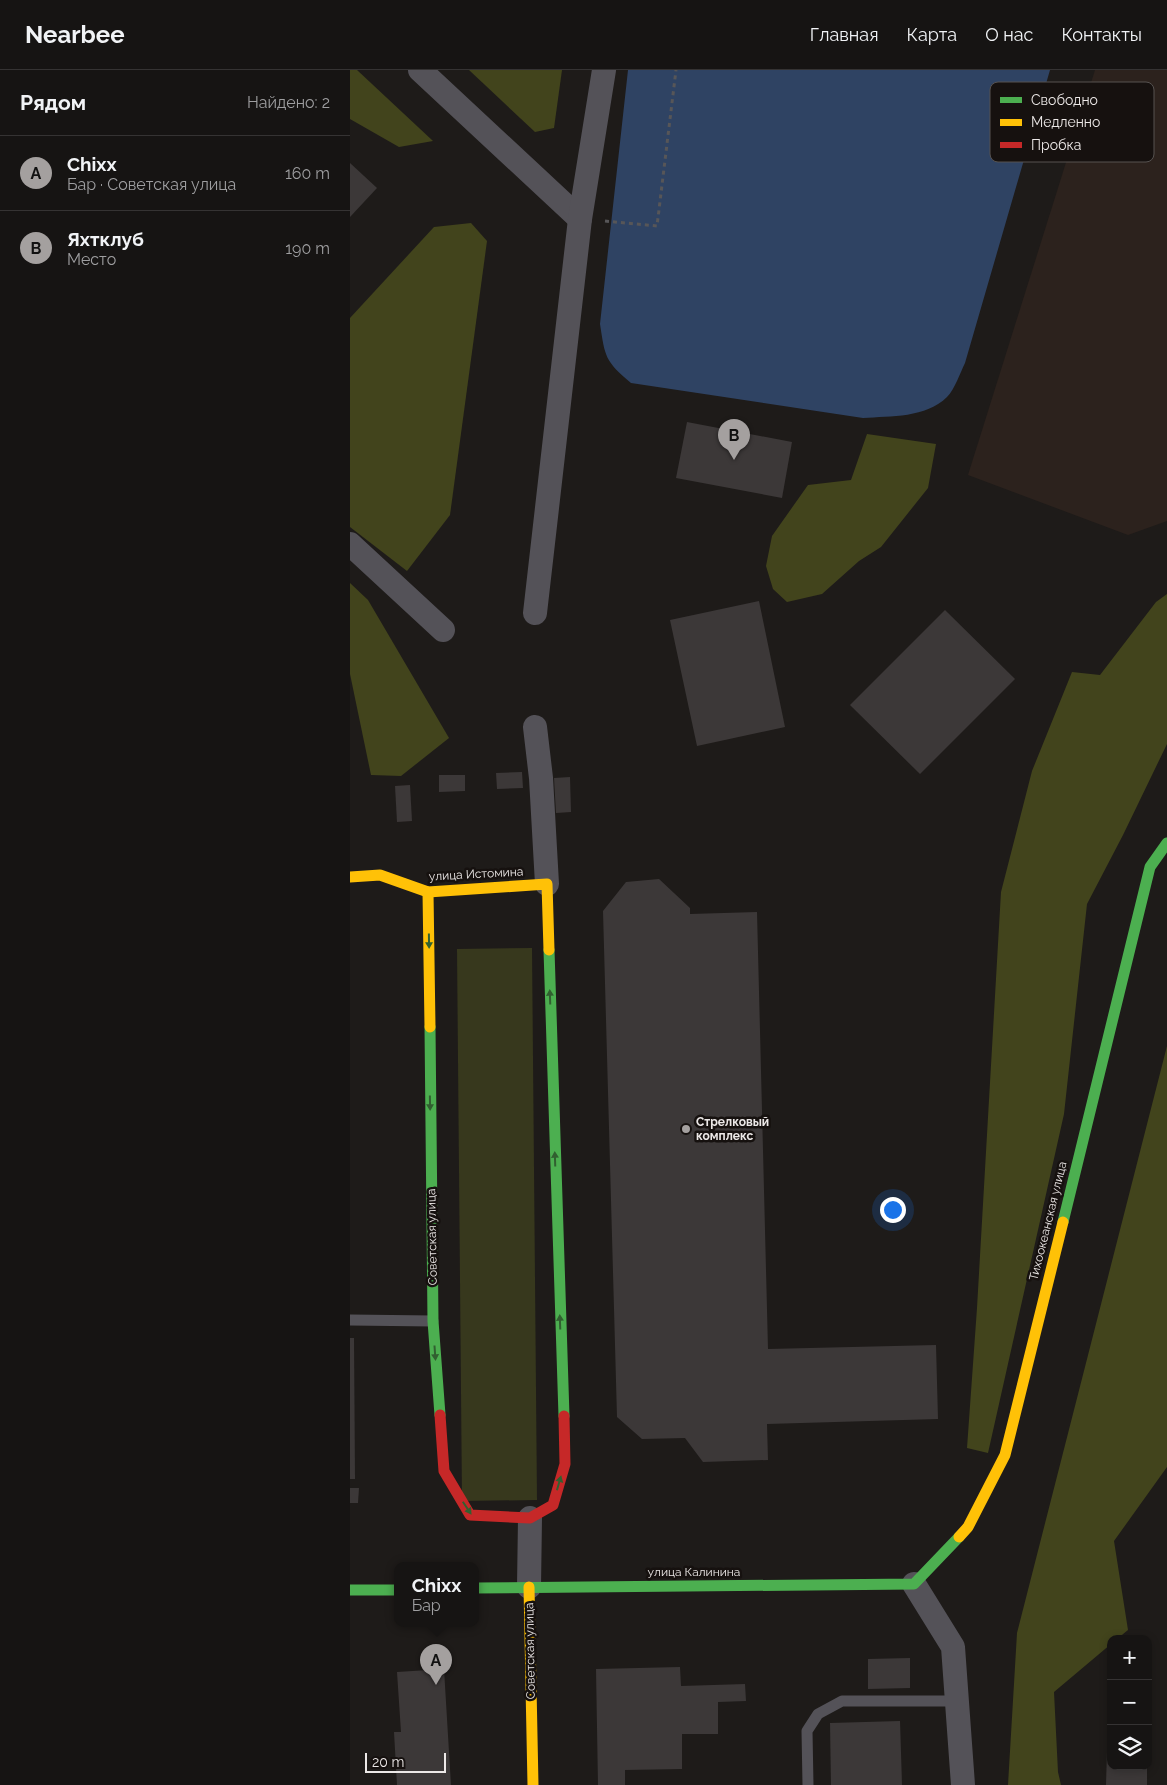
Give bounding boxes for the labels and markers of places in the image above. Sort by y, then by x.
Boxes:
pin: B [718,419,750,460]
place label: Стрелковый комплекс [696,1115,769,1143]
marker: Стрелковый комплекс [680,1123,692,1135]
pin: A [420,1644,452,1685]

